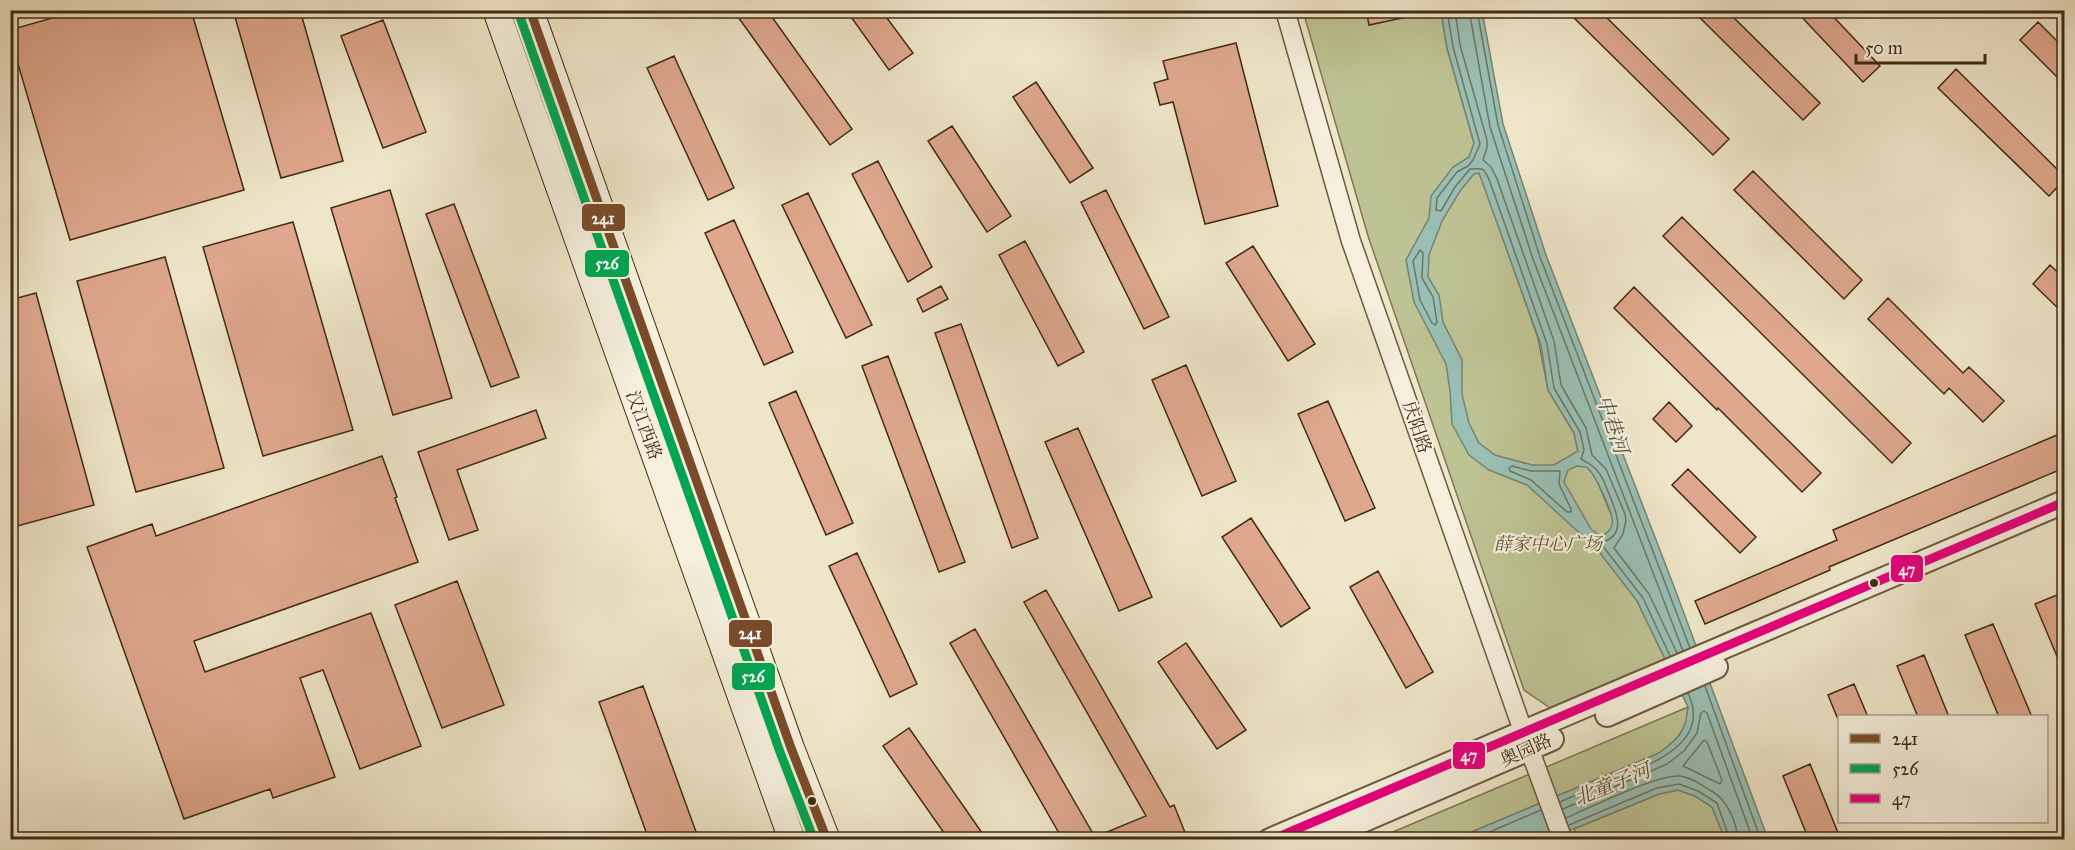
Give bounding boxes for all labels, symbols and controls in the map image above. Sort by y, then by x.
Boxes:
scale bar [1856,27,1985,65]
text: 50 m [1865,37,1903,59]
line badge: 241 [581,203,626,232]
text: 241 [591,209,615,229]
line badge: 526 [584,249,630,278]
text: 526 [595,254,620,273]
street label: 汉江西路 [621,387,667,463]
water label: 中巷河 [1592,392,1635,459]
street label: 庆阳路 [1398,398,1436,456]
park label: 薛家中心广场 [1494,533,1604,555]
line badge: 47 [1890,554,1924,583]
text: 47 [1899,560,1916,580]
unlabelled marker [1868,577,1880,589]
line badge: 241 [728,619,773,648]
text: 241 [738,624,762,644]
line badge: 526 [731,662,776,691]
text: 526 [741,667,766,686]
legend [1838,715,2048,823]
text: 241 [1892,728,1918,750]
street label: 奥园路 [1497,729,1555,771]
line badge: 47 [1452,741,1486,770]
text: 47 [1461,746,1478,766]
water label: 北童子河 [1570,757,1656,810]
text: 526 [1892,758,1919,780]
text: 47 [1892,788,1911,810]
unlabelled marker [806,795,818,807]

